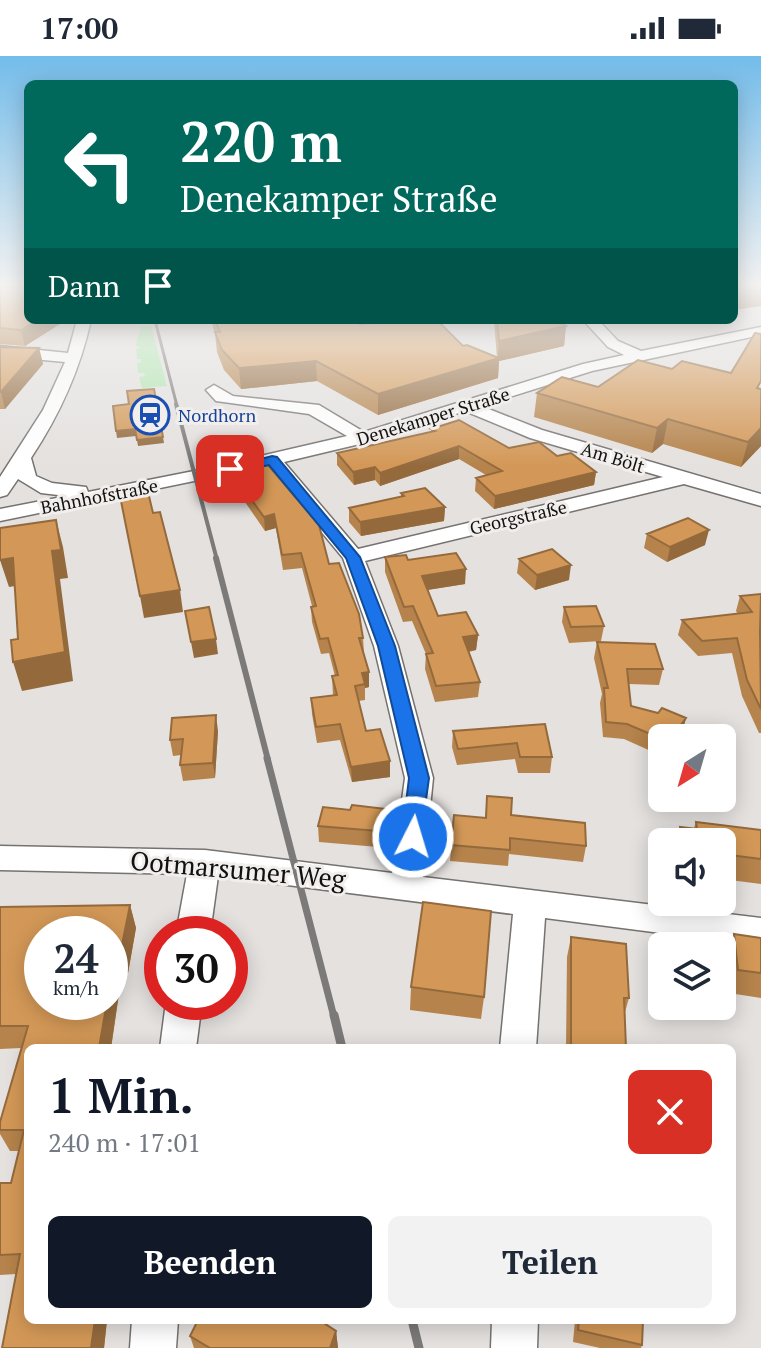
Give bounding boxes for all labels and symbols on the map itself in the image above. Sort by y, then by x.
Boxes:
street label: Denekamper Straße [354,381,512,451]
station icon: Nordhorn [129,394,171,436]
place label: Nordhorn [178,403,256,427]
pin [196,435,264,503]
street label: Am Bölt [578,436,648,478]
street label: Bahnhofstraße [38,473,160,519]
street label: Georgstraße [467,494,569,540]
north arrow [648,724,736,812]
position arrow [371,795,455,879]
street label: Ootmarsumer Weg [129,843,347,895]
speed limit sign: 30 [144,916,248,1020]

